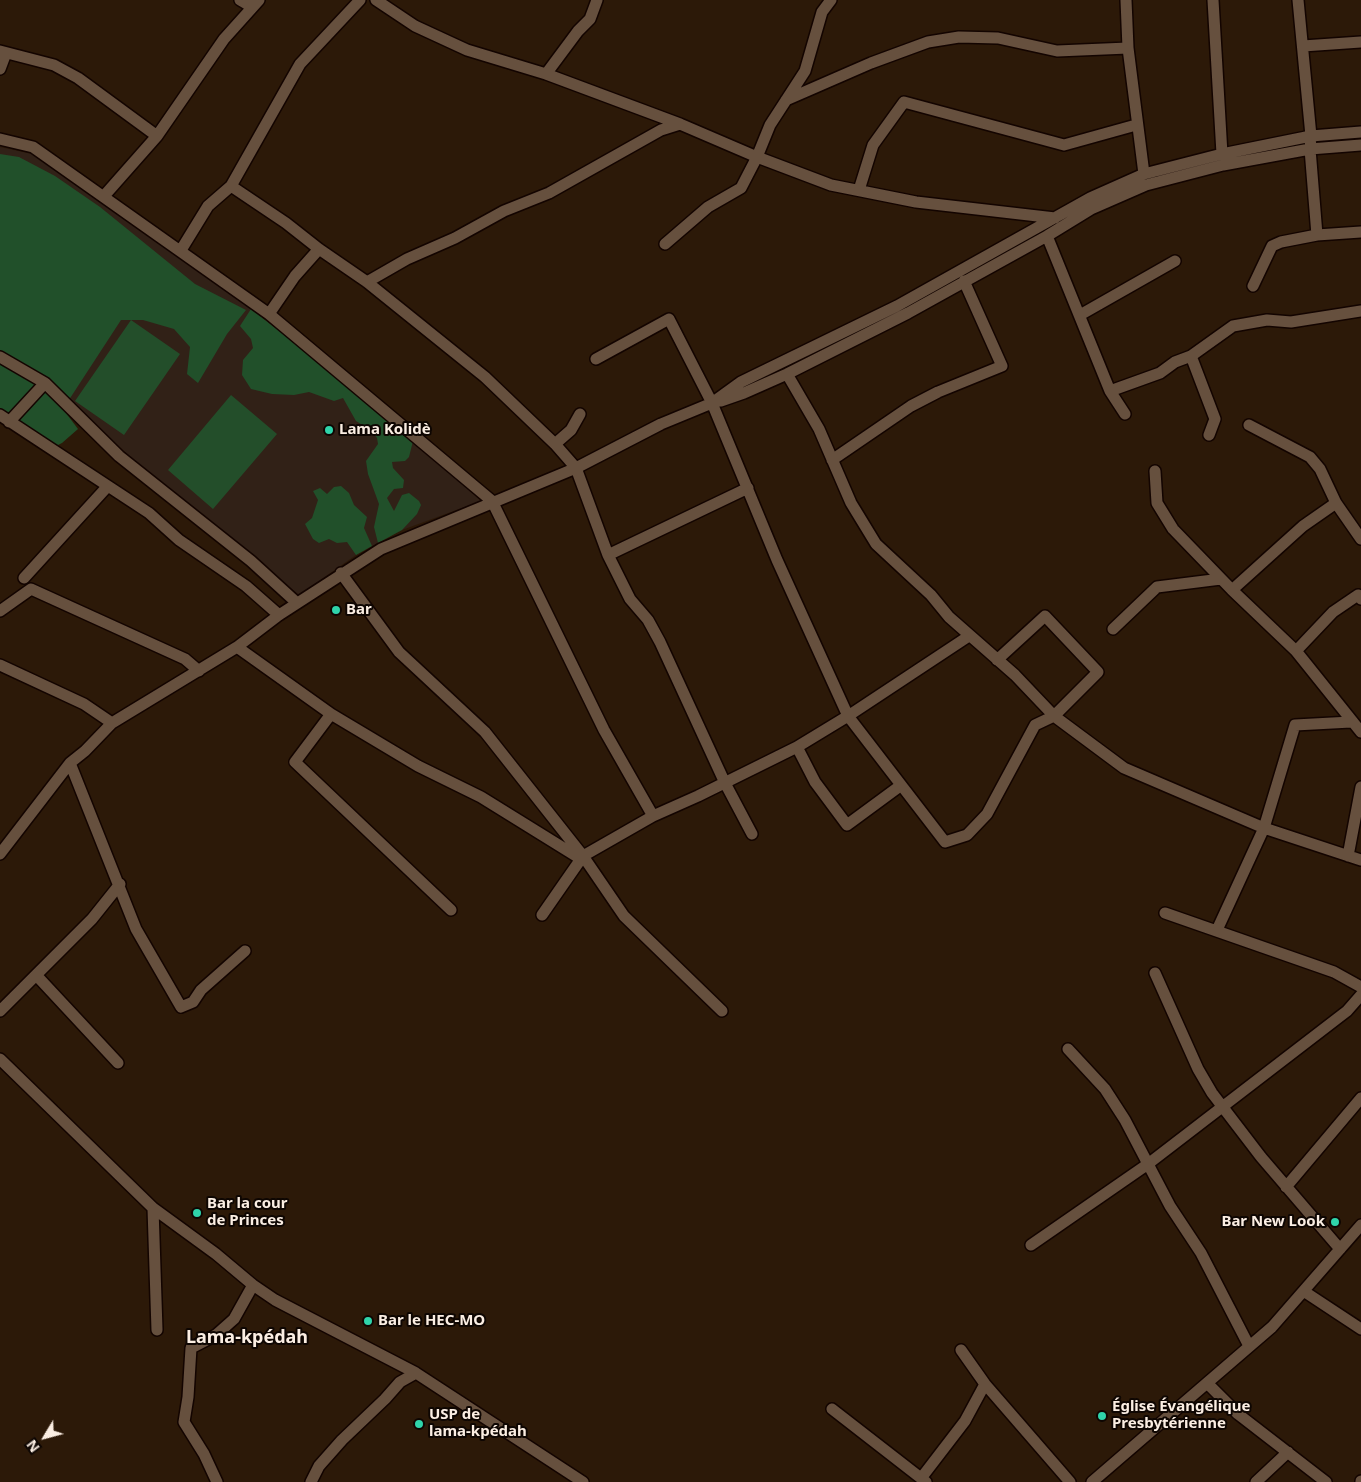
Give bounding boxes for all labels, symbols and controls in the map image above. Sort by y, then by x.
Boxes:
place label: Lama Kolidè [339,421,431,439]
marker: Lama Kolidè [323,424,335,436]
place label: Bar [346,601,372,619]
marker: Bar [330,604,342,616]
place label: Bar la cour de Princes [207,1195,287,1230]
marker: Bar la cour de Princes [191,1207,203,1219]
place label: Bar New Look [1221,1213,1325,1231]
marker: Bar New Look [1329,1216,1341,1228]
place label: Bar le HEC-MO [378,1312,485,1330]
marker: Bar le HEC-MO [362,1315,374,1327]
district label: Lama-kpédah [186,1327,308,1349]
place label: Église Évangélique Presbytérienne [1112,1398,1250,1433]
place label: USP de lama-kpédah [429,1406,527,1441]
marker: Église Évangélique Presbytérienne [1096,1410,1108,1422]
north arrow [20,1412,70,1462]
marker: USP de lama-kpédah [413,1418,425,1430]
text: N [22,1436,44,1457]

